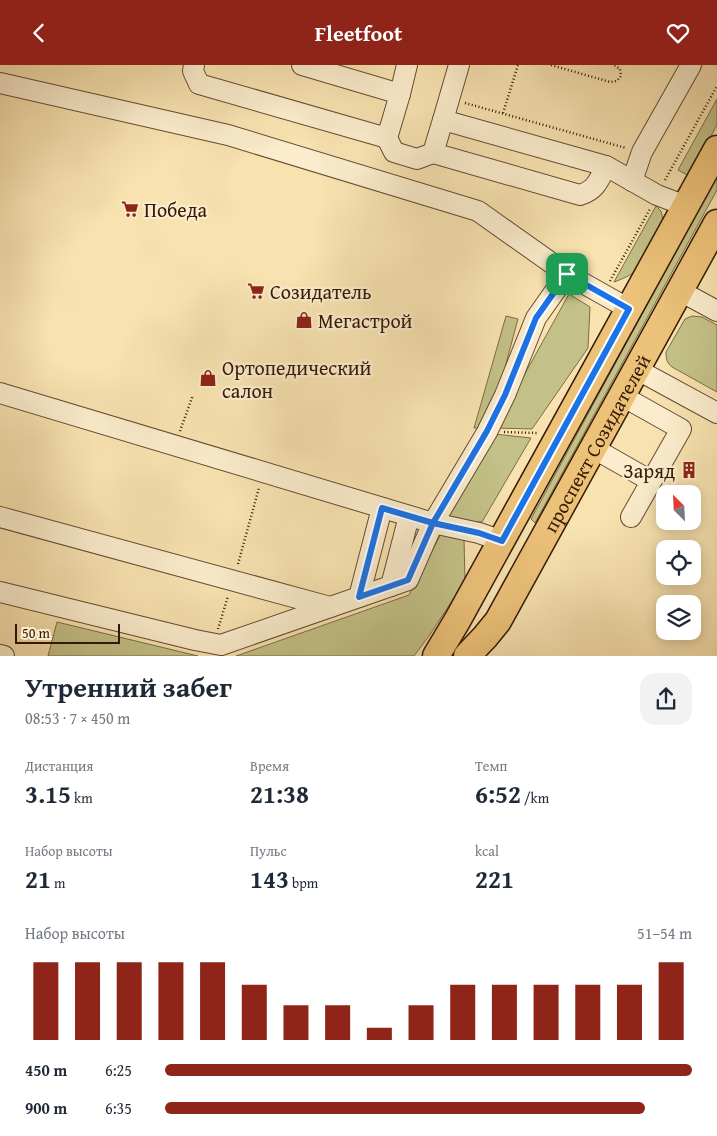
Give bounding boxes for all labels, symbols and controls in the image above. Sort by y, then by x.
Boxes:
text: Fleetfoot [315,17,402,49]
icon: back [25,19,53,47]
icon: heart [664,19,692,47]
place label: Победа [144,195,208,224]
supermarket icon: Победа [120,199,140,219]
pin [546,253,588,295]
icon: arrive [553,260,581,288]
place label: Созидатель [270,277,372,306]
supermarket icon: Созидатель [246,281,266,301]
place label: Мегастрой [318,306,413,335]
shop icon: Мегастрой [294,310,314,330]
street label: проспект Созидателей [535,348,657,538]
place label: Ортопедический салон [222,353,372,405]
shop icon: Ортопедический салон [198,368,218,388]
place label: Заряд [623,456,675,485]
building icon: Заряд [679,460,699,480]
north arrow [656,485,701,530]
map controls [656,485,701,640]
button: locate [656,540,701,585]
button: layers [656,595,701,640]
scale bar [15,621,120,644]
text: 50 m [22,623,50,643]
text: Утренний забег [25,666,232,707]
button: share [640,673,692,725]
text: 08:53 · 7 × 450 m [25,706,130,730]
text: Дистанция [25,756,93,776]
text: Время [250,756,289,776]
text: Темп [475,756,507,776]
text: 3.15 [25,776,71,812]
text: 21:38 [250,776,309,812]
text: 6:52 [475,776,521,812]
text: km [71,788,93,808]
text: /km [521,788,549,808]
text: Набор высоты [25,841,112,861]
text: Пульс [250,841,287,861]
text: kcal [475,841,499,861]
text: 21 [25,861,51,897]
text: 143 [250,861,289,897]
text: 221 [475,861,514,897]
text: m [51,873,65,893]
text: bpm [289,873,318,893]
text: Набор высоты [25,921,125,945]
text: 51–54 m [637,921,692,945]
text: 450 m [25,1058,67,1082]
text: 6:25 [105,1058,132,1082]
text: 900 m [25,1096,67,1120]
text: 6:35 [105,1096,132,1120]

